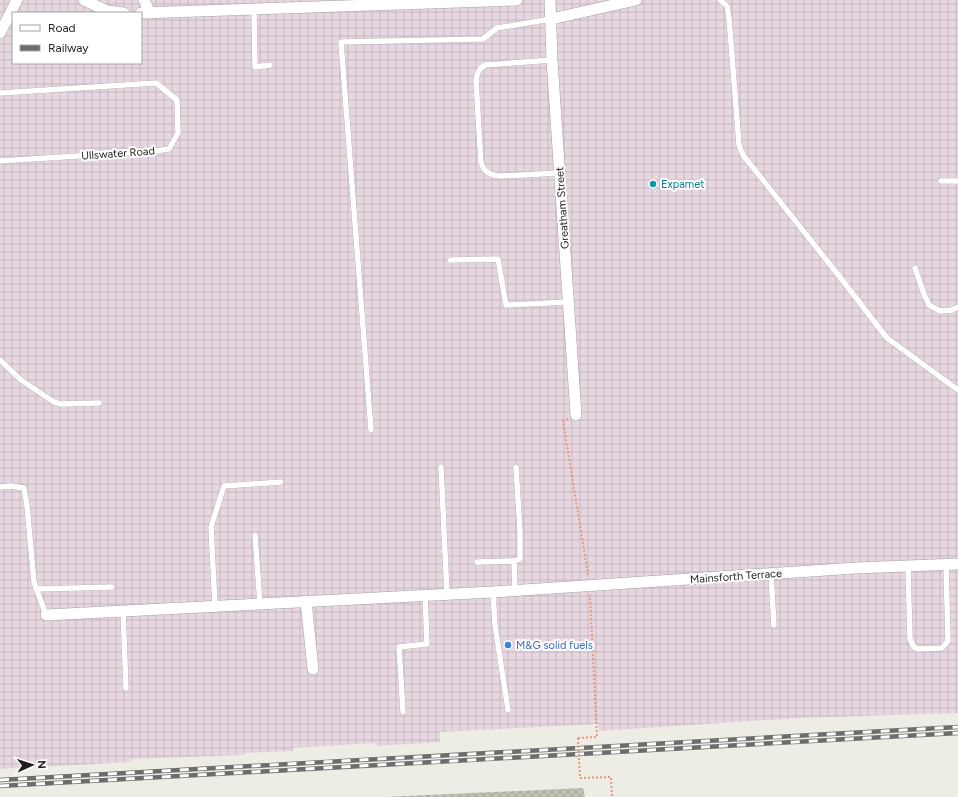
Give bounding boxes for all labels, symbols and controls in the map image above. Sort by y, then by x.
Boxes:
legend [12,12,142,64]
text: Road [48,21,76,35]
text: Railway [48,41,89,55]
street label: Ullswater Road [81,144,155,163]
street label: Greatham Street [553,166,572,250]
place label: Expamet [661,178,704,191]
marker: Expamet [648,179,658,189]
street label: Mainsforth Terrace [690,567,783,586]
place label: M&G solid fuels [516,639,593,652]
marker: M&G solid fuels [503,640,513,650]
north arrow [12,745,52,785]
text: N [35,760,48,769]

